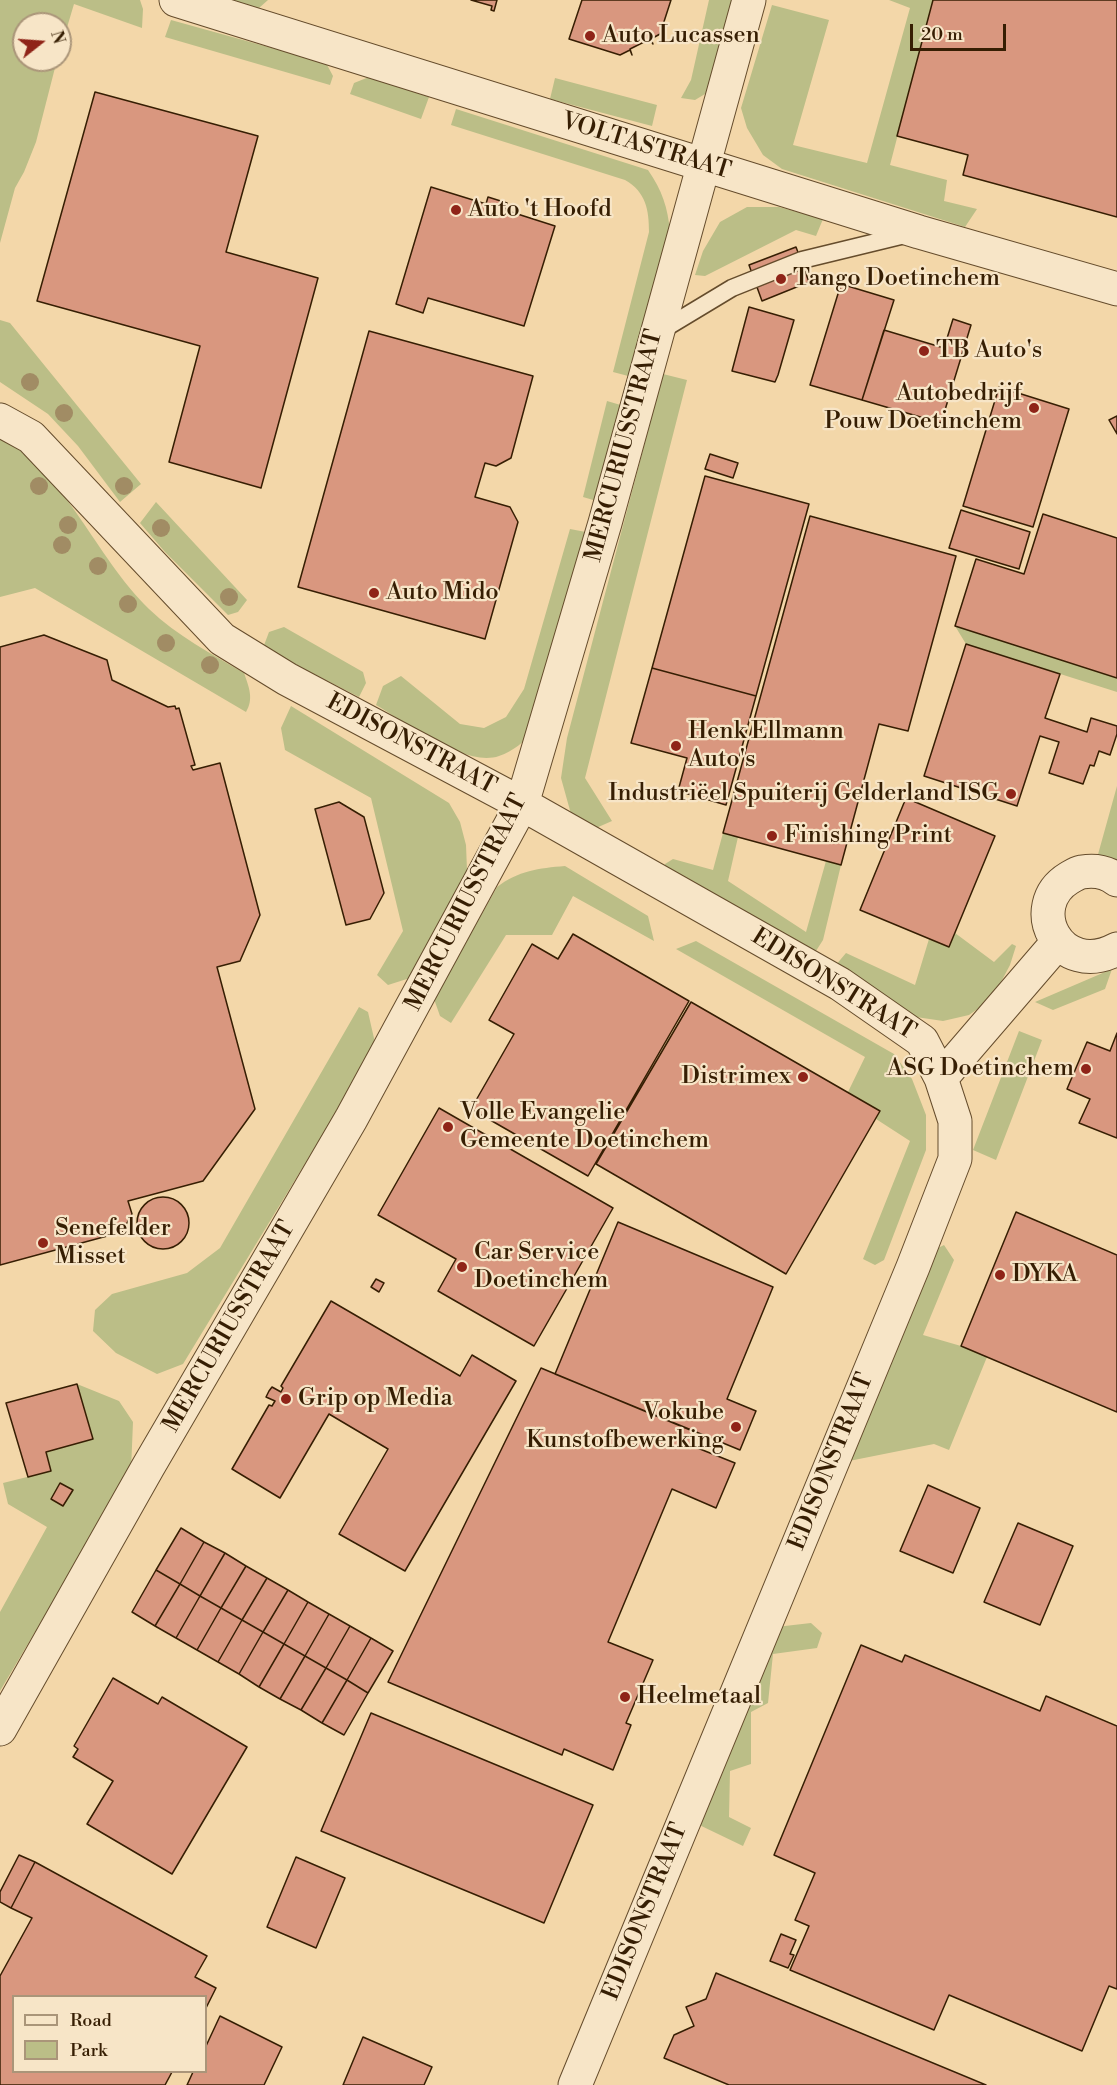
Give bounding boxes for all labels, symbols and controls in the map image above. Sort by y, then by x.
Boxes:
north arrow [12,12,72,72]
scale bar [913,12,1009,50]
place label: Auto Lucassen [602,22,760,50]
text: 20 m [921,23,963,46]
text: N [46,28,69,46]
marker: Auto Lucassen [583,29,597,43]
street label: VOLTASTRAAT [558,108,734,186]
place label: Auto 't Hoofd [468,196,612,224]
marker: Auto 't Hoofd [449,203,463,217]
place label: Tango Doetinchem [793,265,1000,293]
marker: Tango Doetinchem [774,272,788,286]
street label: MERCURIUSSTRAAT [580,327,670,565]
place label: TB Auto's [936,337,1042,365]
marker: TB Auto's [917,344,931,358]
place label: Autobedrijf Pouw Doetinchem [824,380,1022,436]
marker: Autobedrijf Pouw Doetinchem [1027,401,1041,415]
place label: Auto Mido [386,579,499,607]
marker: Auto Mido [367,586,381,600]
street label: EDISONSTRAAT [321,688,501,802]
place label: Henk Ellmann Auto's [688,718,844,774]
marker: Henk Ellmann Auto's [669,739,683,753]
place label: Industriëel Spuiterij Gelderland ISG [608,780,999,808]
marker: Industriëel Spuiterij Gelderland ISG [1004,787,1018,801]
street label: MERCURIUSSTRAAT [400,790,534,1016]
place label: Finishing Print [784,822,952,850]
marker: Finishing Print [765,829,779,843]
street label: EDISONSTRAAT [746,923,920,1047]
place label: ASG Doetinchem [887,1055,1074,1083]
marker: ASG Doetinchem [1079,1062,1093,1076]
place label: Distrimex [681,1063,791,1091]
marker: Distrimex [796,1070,810,1084]
place label: Volle Evangelie Gemeente Doetinchem [460,1099,709,1155]
marker: Volle Evangelie Gemeente Doetinchem [441,1120,455,1134]
place label: Senefelder Misset [55,1215,171,1271]
street label: MERCURIUSSTRAAT [158,1216,302,1438]
marker: Senefelder Misset [36,1236,50,1250]
place label: Car Service Doetinchem [474,1239,608,1295]
marker: Car Service Doetinchem [455,1260,469,1274]
place label: DYKA [1012,1261,1078,1289]
marker: DYKA [993,1268,1007,1282]
street label: EDISONSTRAAT [783,1369,881,1555]
place label: Grip op Media [298,1385,453,1413]
marker: Grip op Media [279,1392,293,1406]
place label: Vokube Kunstofbewerking [526,1399,724,1455]
marker: Vokube Kunstofbewerking [729,1420,743,1434]
place label: Heelmetaal [637,1683,761,1711]
marker: Heelmetaal [618,1690,632,1704]
street label: EDISONSTRAAT [597,1819,695,2005]
legend [12,1995,207,2073]
text: Road [70,2009,112,2032]
text: Park [70,2039,107,2062]

